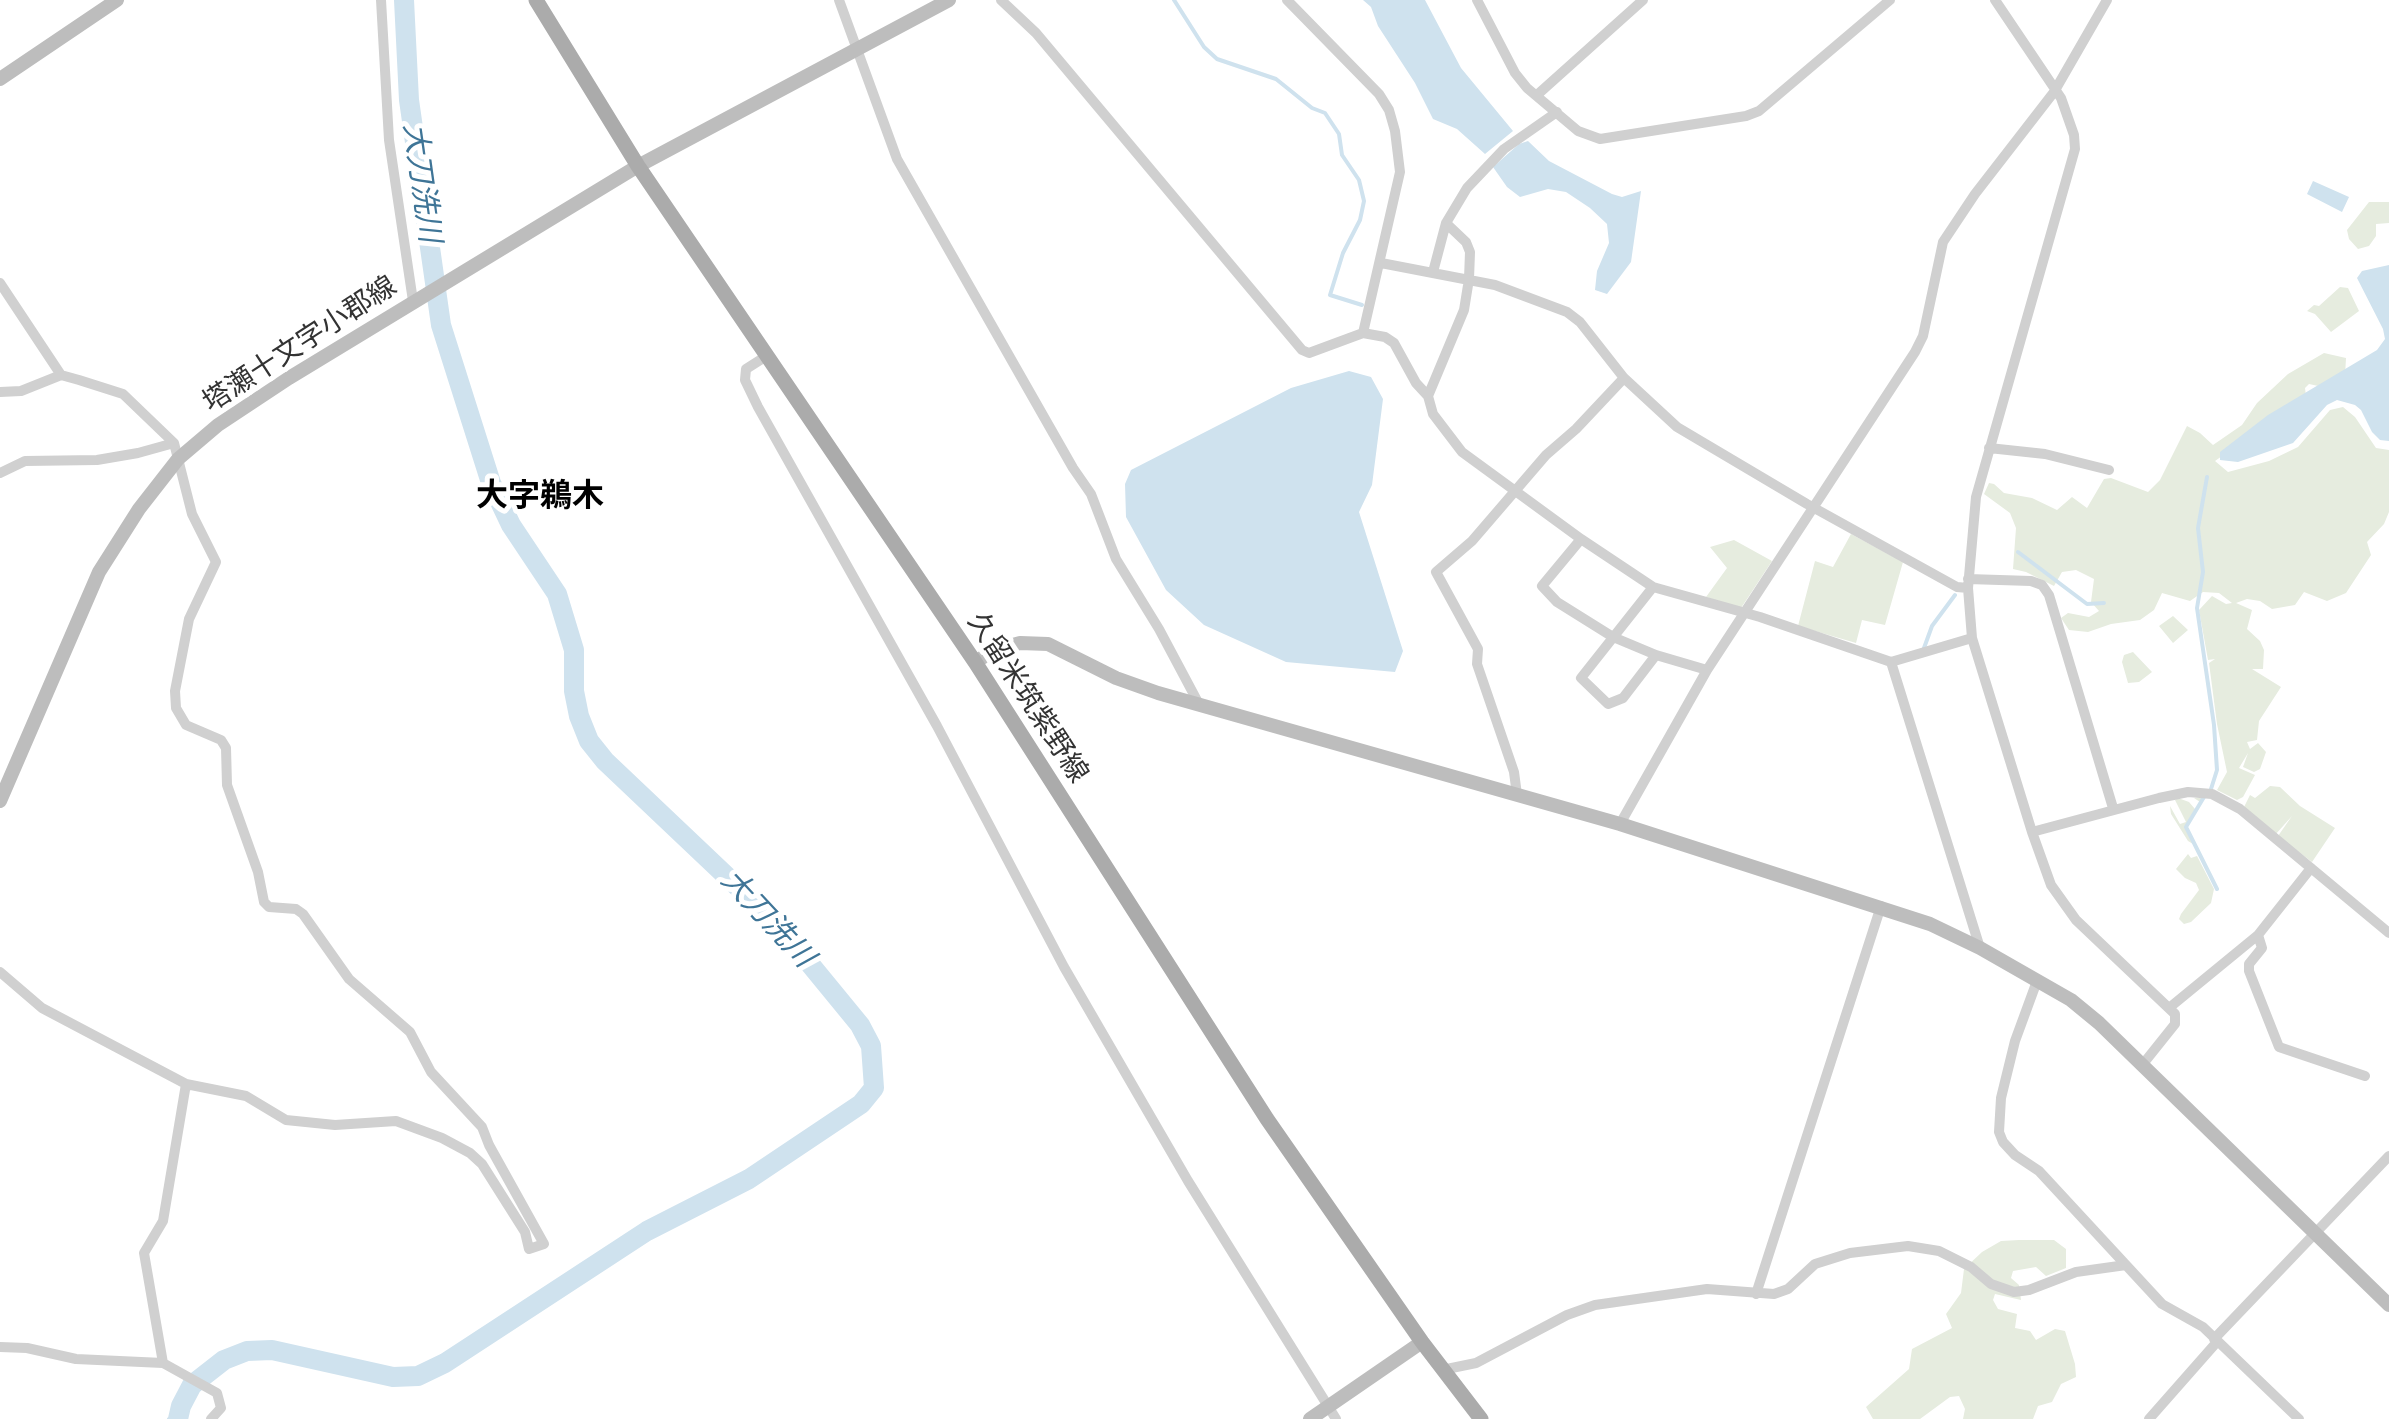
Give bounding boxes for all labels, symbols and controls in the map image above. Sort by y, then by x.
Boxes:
water label: 大刀洗川 [395,121,447,245]
street label: 塔瀬十文字小郡線 [197,270,403,420]
district label: 大字鵜木 [476,478,604,516]
street label: 久留米筑紫野線 [960,607,1094,789]
water label: 大刀洗川 [713,863,821,975]

